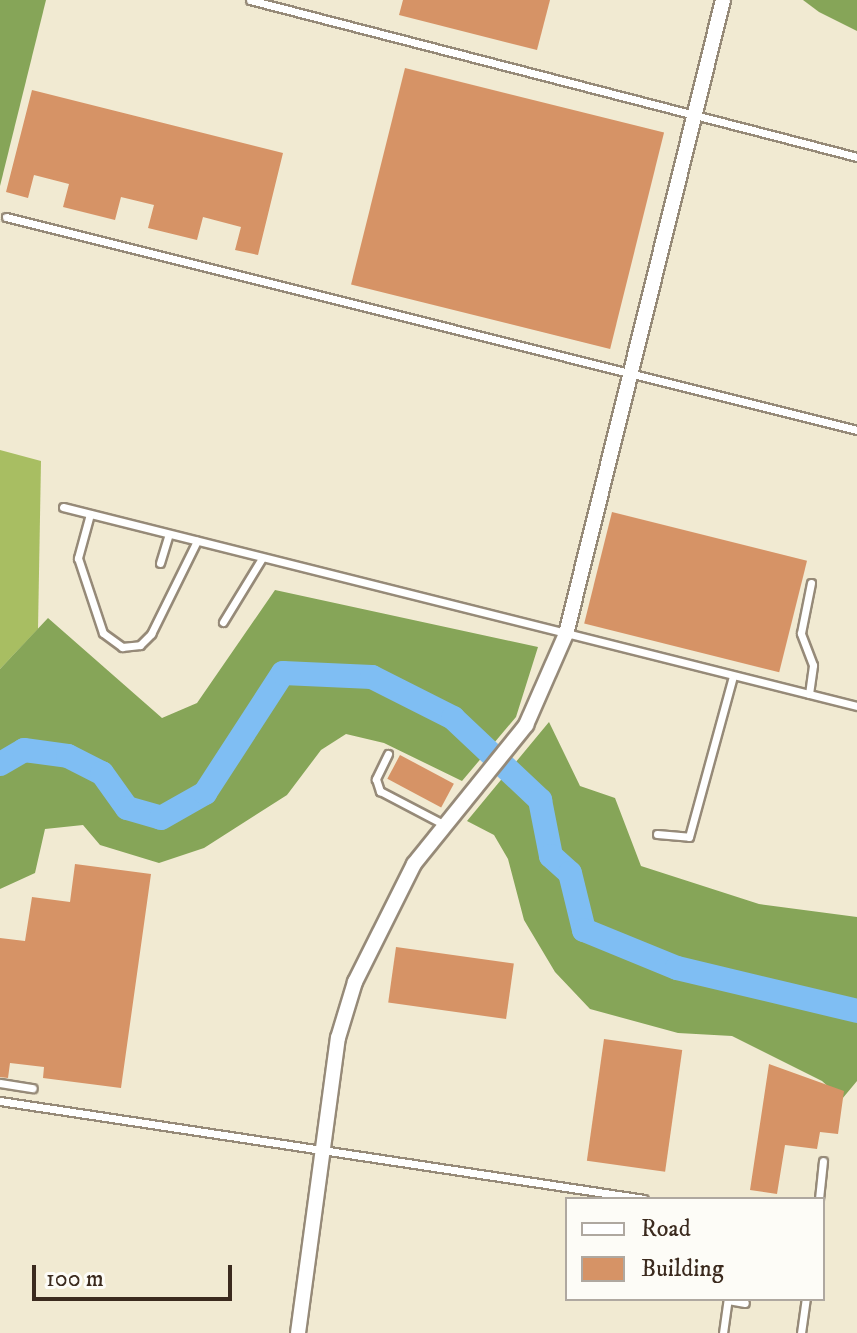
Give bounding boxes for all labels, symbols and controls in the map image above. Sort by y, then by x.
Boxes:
legend [565,1197,825,1301]
text: Road [641,1214,691,1244]
scale bar [36,1249,236,1299]
text: Building [641,1254,724,1284]
text: 100 m [46,1264,104,1294]

